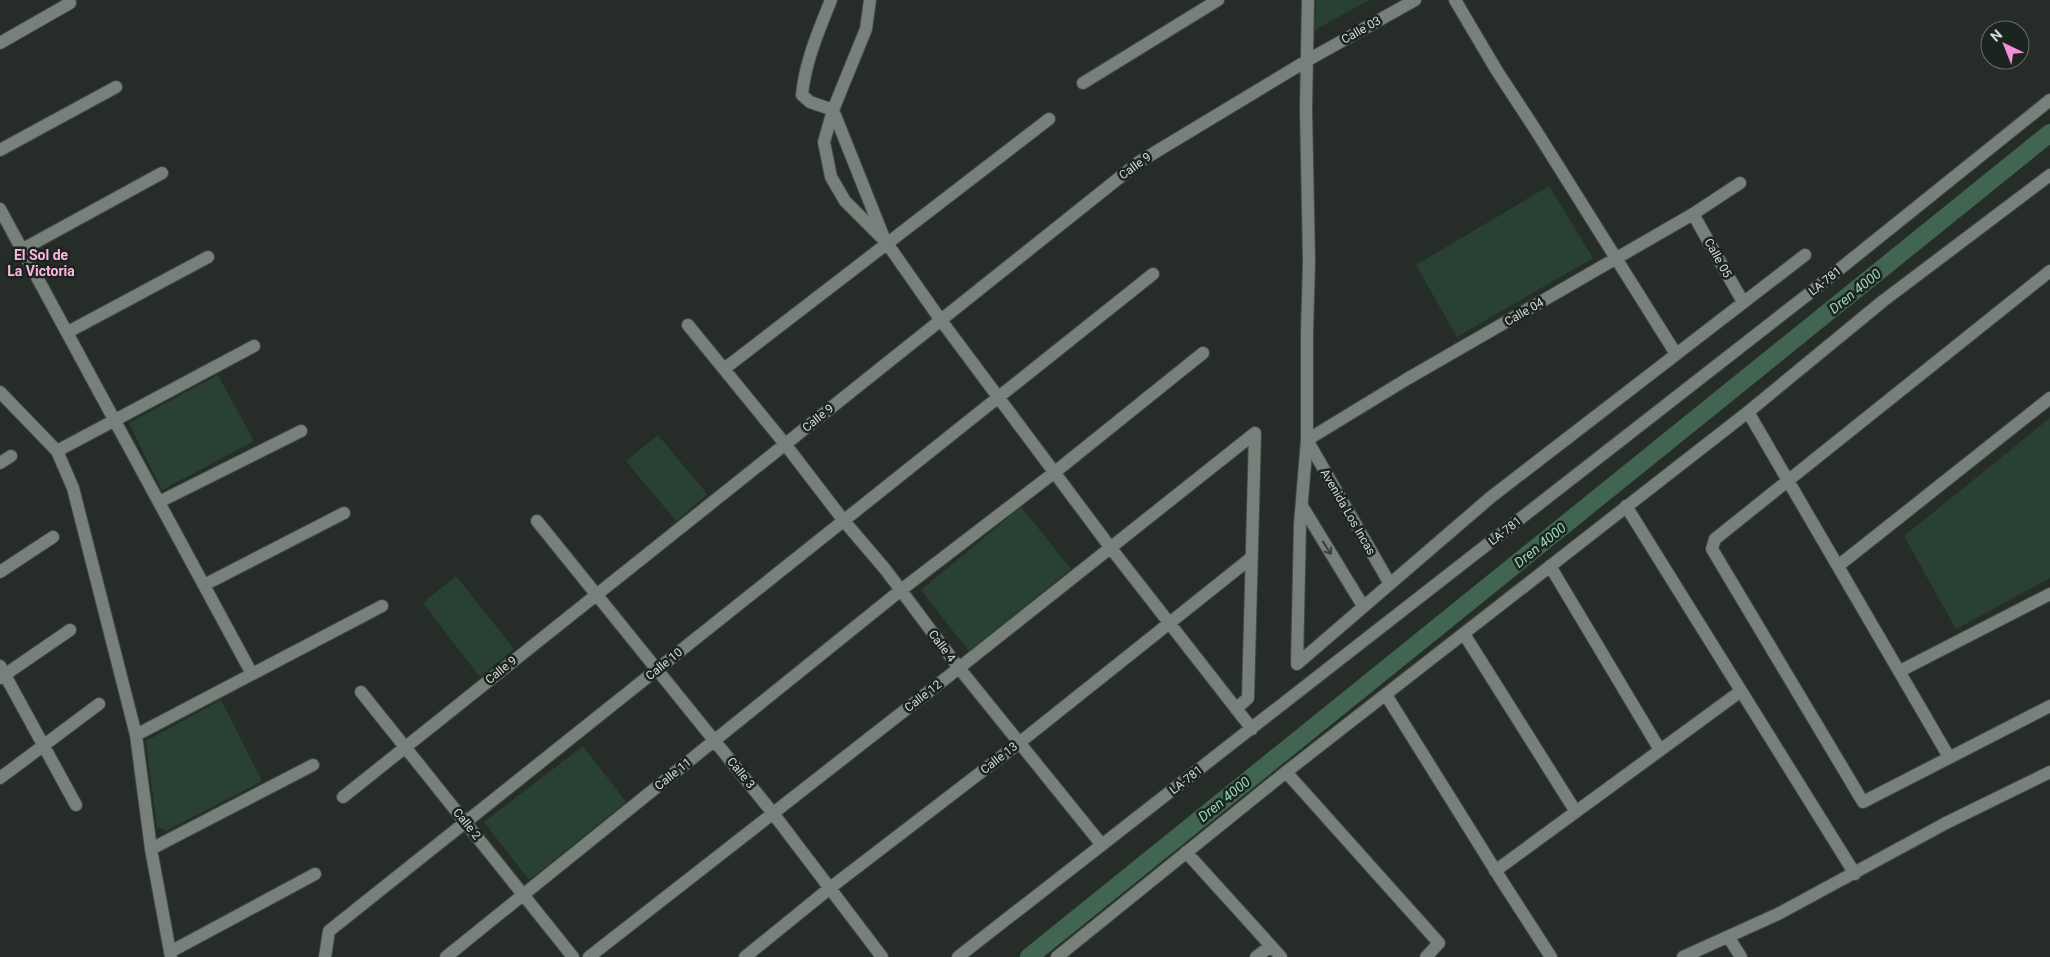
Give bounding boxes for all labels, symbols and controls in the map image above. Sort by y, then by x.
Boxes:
street label: Calle 03 [1339,13,1383,47]
north arrow [1980,20,2030,70]
text: N [1987,26,2005,45]
street label: Calle 9 [1116,150,1154,182]
street label: Calle 05 [1701,236,1735,280]
district label: El Sol de La Victoria [7,247,75,279]
street label: LA-781 [1806,264,1844,298]
water label: Dren 4000 [1826,265,1884,317]
street label: Calle 04 [1502,295,1546,329]
street label: Calle 9 [800,401,836,435]
street label: Avenida Los Incas [1318,467,1378,557]
street label: LA-781 [1486,514,1524,548]
water label: Dren 4000 [1511,519,1569,571]
one-way arrow [1323,540,1333,554]
street label: Calle 4 [925,627,959,665]
street label: Calle 10 [643,645,685,683]
street label: Calle 9 [483,653,519,687]
street label: Calle 12 [902,677,944,715]
street label: Calle 13 [978,739,1020,777]
street label: Calle 11 [652,755,694,793]
street label: Calle 3 [724,755,758,791]
street label: LA-781 [1167,763,1205,797]
water label: Dren 4000 [1195,773,1253,825]
street label: Calle 2 [450,806,484,843]

